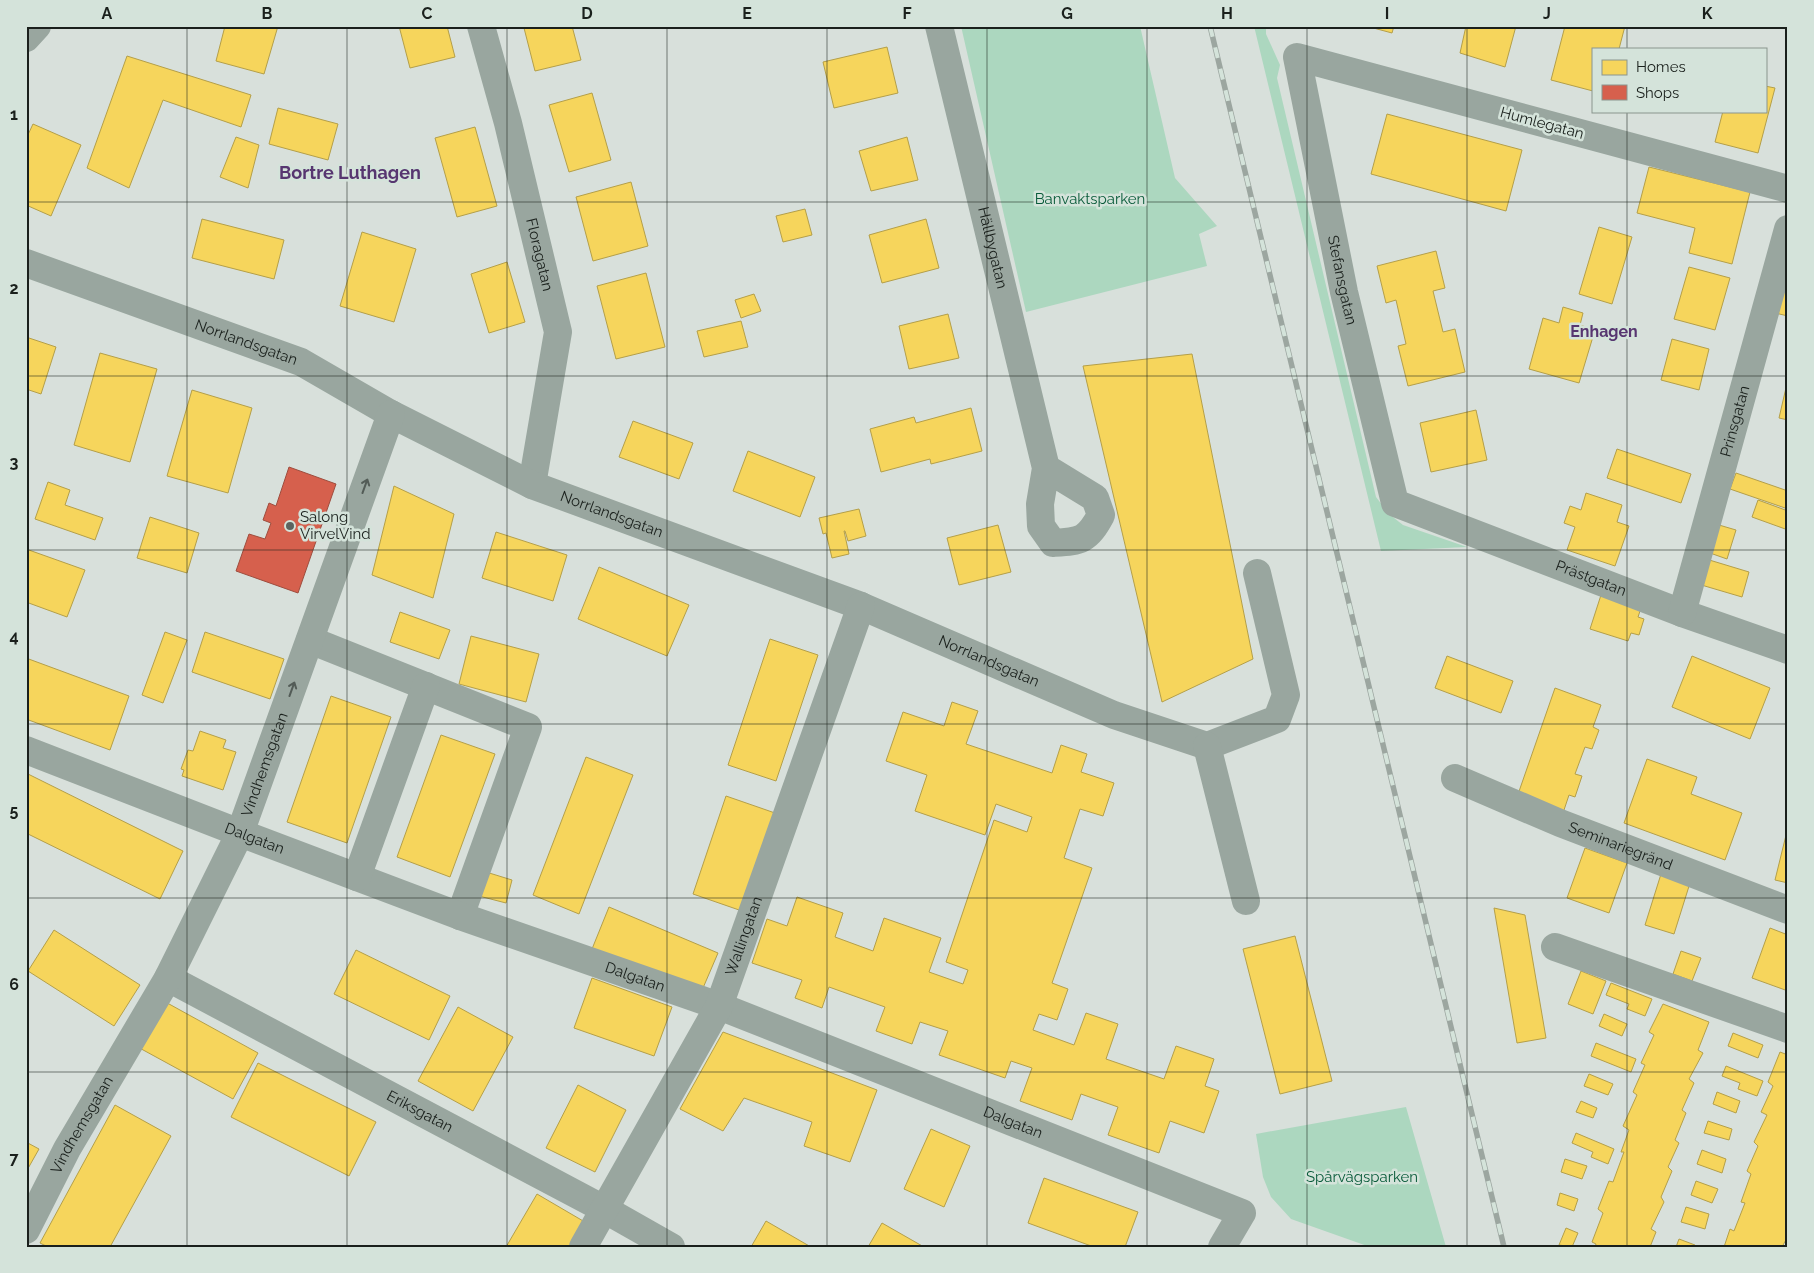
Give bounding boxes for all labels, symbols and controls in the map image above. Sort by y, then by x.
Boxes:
text: A [102,4,113,23]
text: B [262,4,273,23]
text: C [422,4,433,23]
text: D [581,4,593,23]
text: E [742,4,752,23]
text: F [902,4,912,23]
text: G [1061,4,1073,23]
text: H [1221,4,1233,23]
text: I [1385,4,1389,23]
text: J [1543,4,1551,23]
text: K [1702,4,1713,23]
legend [1592,48,1766,112]
text: Homes [1636,58,1686,76]
text: Shops [1636,84,1679,102]
street label: Humlegatan [1498,103,1586,143]
text: 1 [10,105,18,124]
district label: Bortre Luthagen [279,162,421,183]
park label: Banvaktsparken [1035,190,1145,208]
street label: Hällbygatan [974,205,1011,290]
street label: Floragatan [522,216,557,293]
street label: Stefansgatan [1324,234,1361,327]
text: 2 [9,279,19,298]
street label: Norrlandsgatan [192,316,300,369]
district label: Enhagen [1570,322,1638,341]
street label: Prinsgatan [1717,383,1753,459]
text: 3 [10,453,19,472]
one-way arrow [361,479,370,495]
street label: Norrlandsgatan [558,487,665,541]
place label: Salong VirvelVind [300,508,371,543]
marker: Salong VirvelVind [284,520,296,532]
street label: Prästgatan [1553,556,1629,600]
text: 4 [9,627,19,646]
street label: Norrlandsgatan [936,632,1042,691]
one-way arrow [288,681,297,697]
street label: Vindhemsgatan [238,710,292,819]
text: 5 [10,801,19,820]
street label: Seminariegränd [1566,818,1675,874]
street label: Dalgatan [222,819,287,858]
street label: Wallingatan [722,894,766,978]
street label: Dalgatan [603,958,667,996]
text: 6 [9,975,19,994]
street label: Vindhemsgatan [47,1073,117,1177]
street label: Eriksgatan [384,1087,456,1136]
street label: Dalgatan [981,1103,1045,1142]
text: 7 [10,1149,19,1168]
park label: Spårvägsparken [1306,1168,1418,1186]

